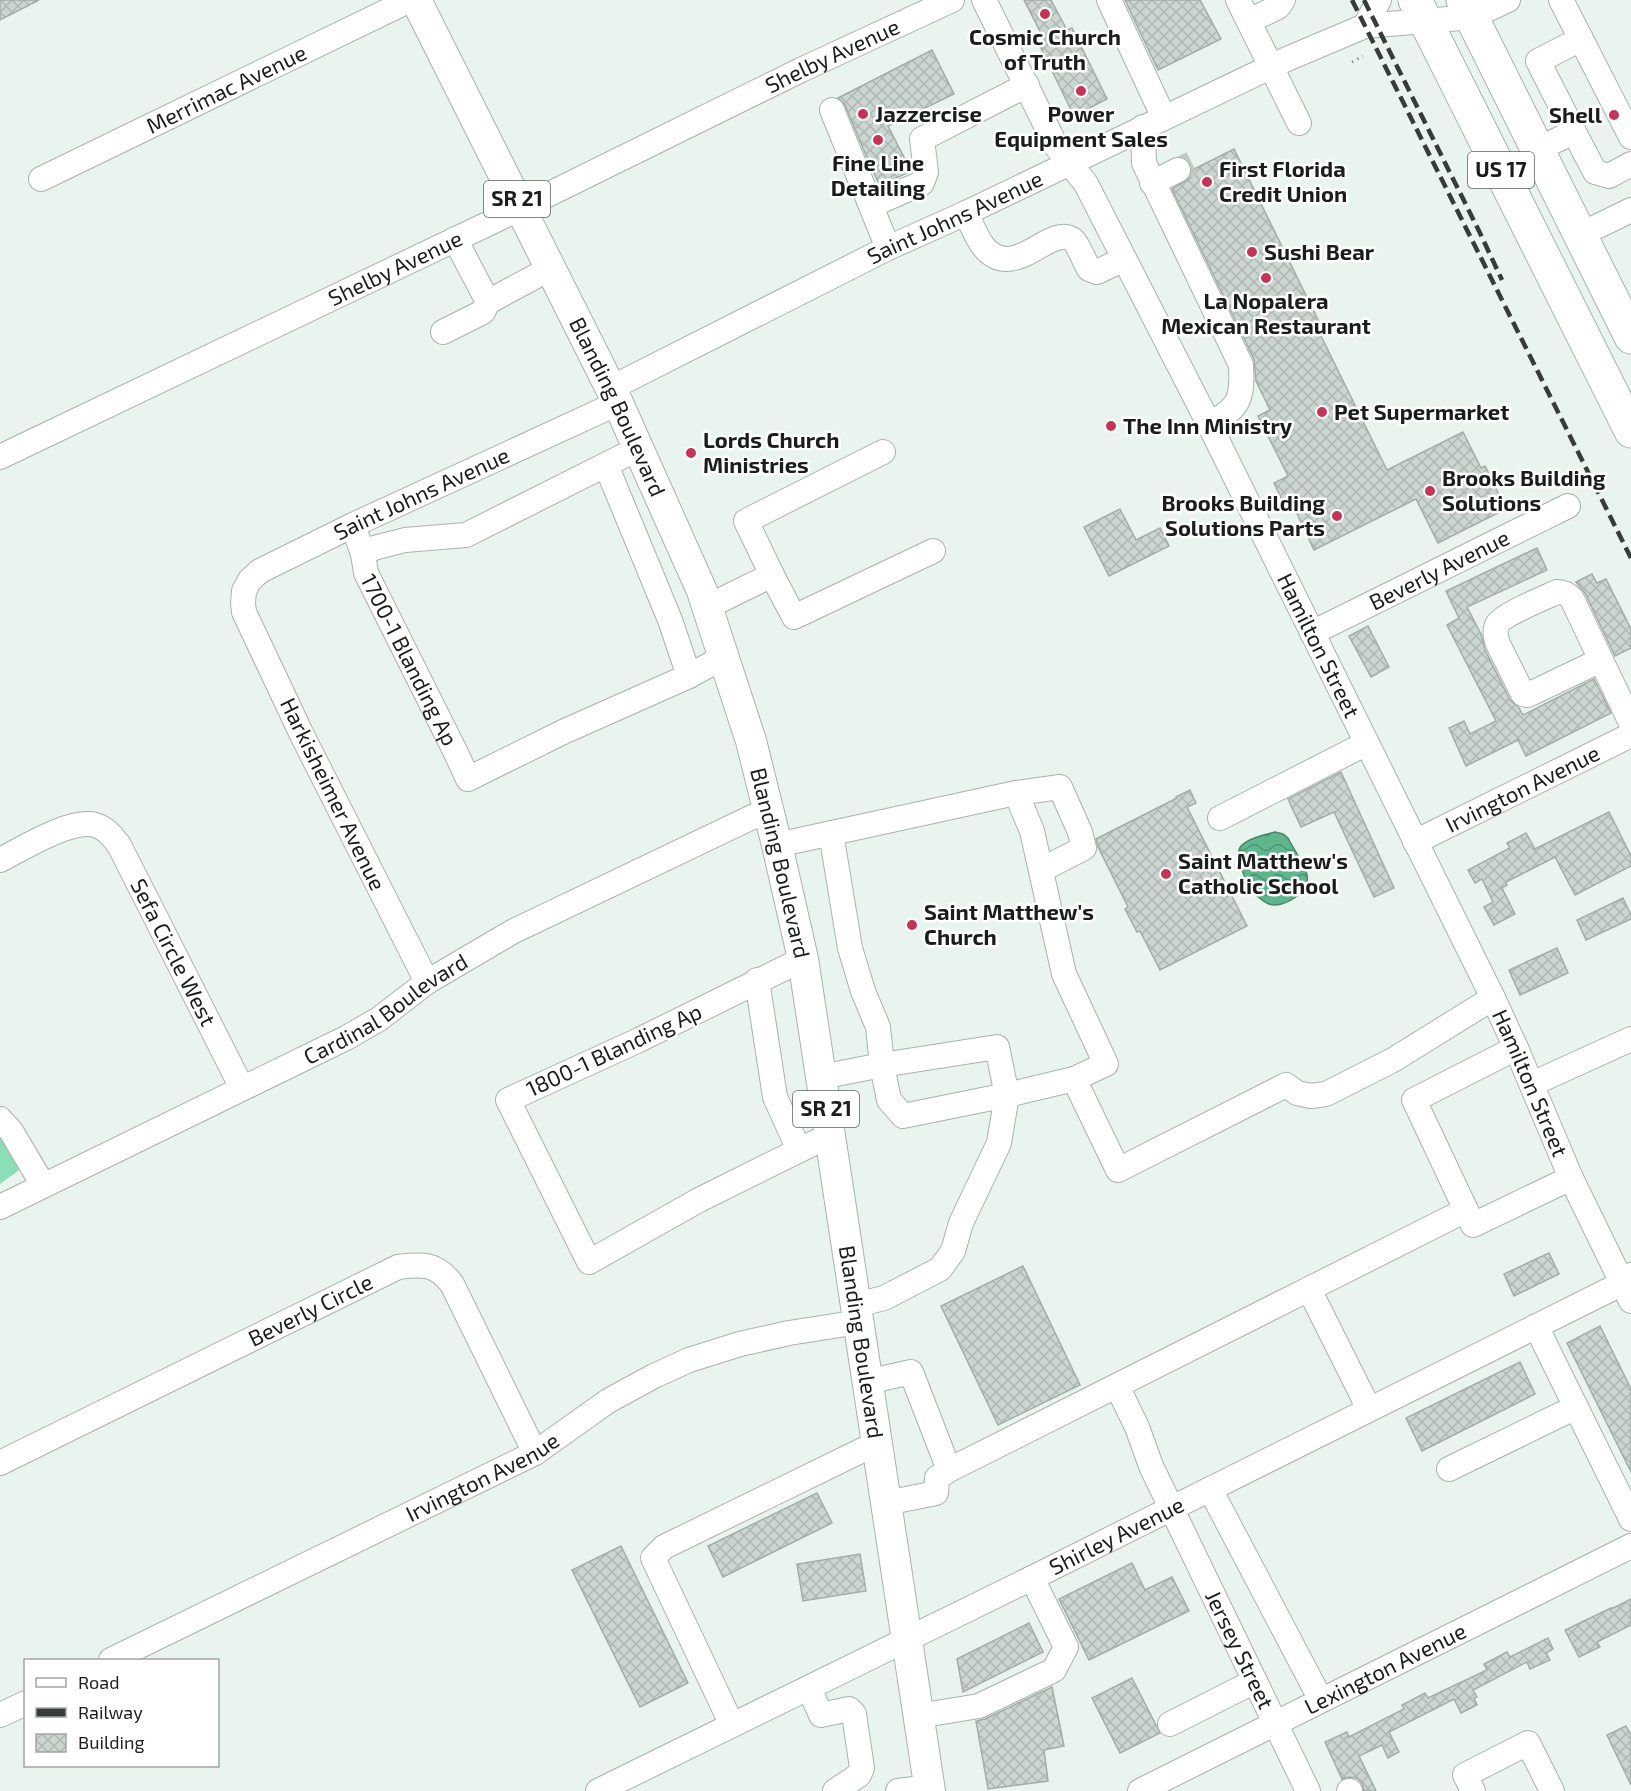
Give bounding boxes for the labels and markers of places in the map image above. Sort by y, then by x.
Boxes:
marker: Cosmic Church of Truth [1038,7,1052,21]
place label: Cosmic Church of Truth [969,23,1121,74]
marker: Power Equipment Sales [1074,84,1088,98]
place label: Jazzercise [875,100,982,126]
place label: Power Equipment Sales [994,100,1168,151]
place label: Shell [1549,101,1603,127]
marker: Jazzercise [856,107,870,121]
marker: Shell [1607,108,1621,122]
marker: Fine Line Detailing [871,133,885,147]
place label: Fine Line Detailing [831,149,925,200]
place label: First Florida Credit Union [1219,155,1347,206]
marker: First Florida Credit Union [1200,175,1214,189]
place label: Sushi Bear [1264,238,1375,264]
marker: Sushi Bear [1245,245,1259,259]
marker: La Nopalera Mexican Restaurant [1259,271,1273,285]
place label: La Nopalera Mexican Restaurant [1161,287,1371,338]
place label: Pet Supermarket [1334,398,1509,424]
marker: Pet Supermarket [1315,405,1329,419]
place label: The Inn Ministry [1123,412,1293,439]
marker: The Inn Ministry [1104,419,1118,433]
place label: Lords Church Ministries [703,426,839,477]
marker: Lords Church Ministries [684,446,698,460]
place label: Brooks Building Solutions [1442,464,1606,515]
marker: Brooks Building Solutions [1423,484,1437,498]
place label: Brooks Building Solutions Parts [1161,489,1325,540]
marker: Brooks Building Solutions Parts [1330,509,1344,523]
place label: Saint Matthew's Catholic School [1178,847,1348,898]
marker: Saint Matthew's Catholic School [1159,867,1173,881]
place label: Saint Matthew's Church [924,898,1094,949]
marker: Saint Matthew's Church [905,918,919,932]

